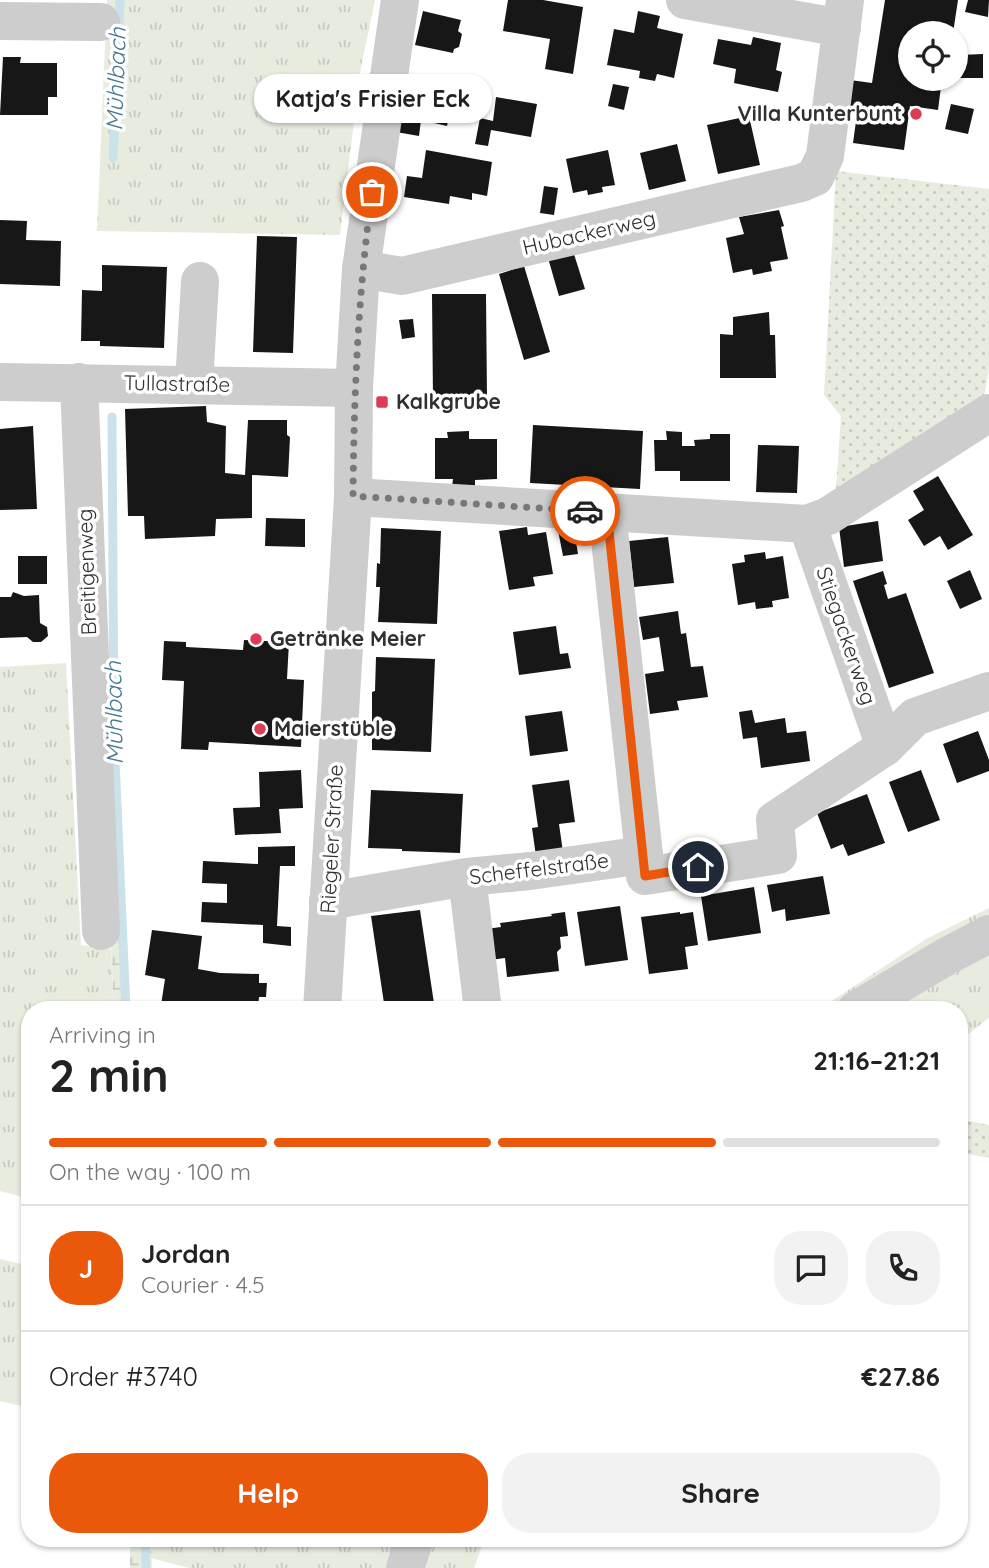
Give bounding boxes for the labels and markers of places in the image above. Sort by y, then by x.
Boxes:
callout: Katja's Frisier Eck [253,73,491,122]
place label: Villa Kunterbunt [737,100,902,126]
marker: Villa Kunterbunt [908,106,924,122]
pin [342,162,402,222]
place label: Kalkgrube [396,388,501,414]
marker: Kalkgrube [374,394,390,410]
place label: Getränke Meier [270,625,426,651]
marker: Getränke Meier [248,631,264,647]
place label: Maierstüble [274,715,393,741]
marker: Maierstüble [252,721,268,737]
pin [668,837,728,897]

